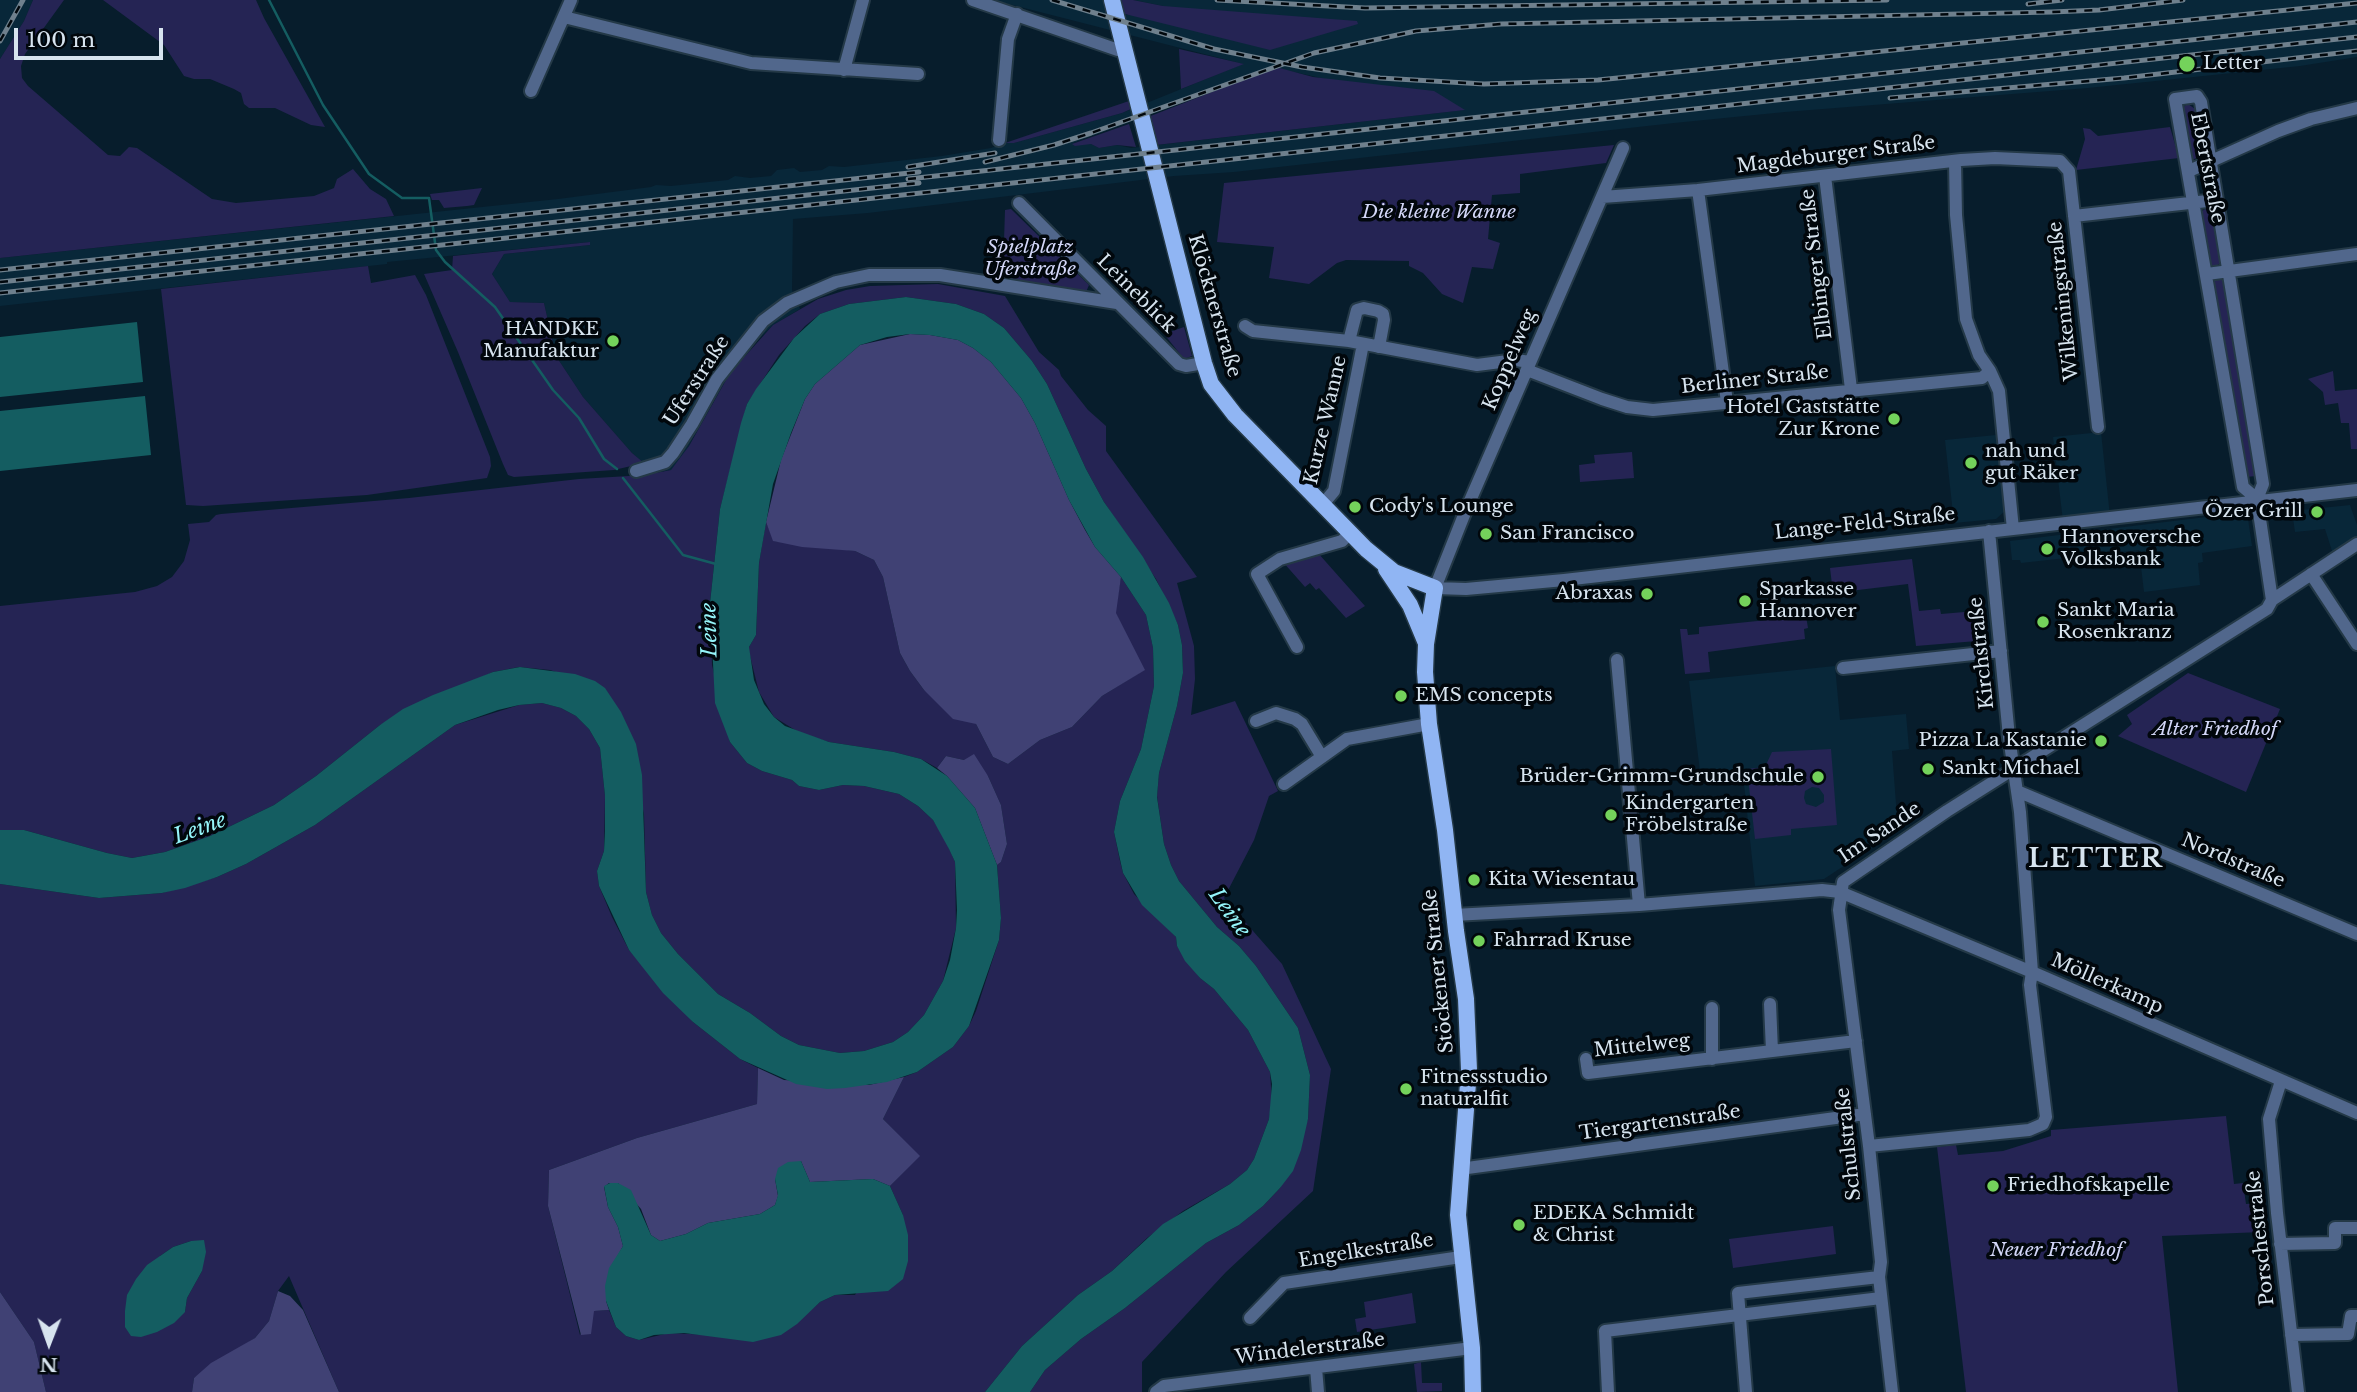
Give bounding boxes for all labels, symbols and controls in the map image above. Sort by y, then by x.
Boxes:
scale bar [18,14,166,58]
text: 100 m [27,27,95,53]
place label: Letter [2203,53,2262,75]
marker: Letter [2177,54,2197,74]
street label: Ebertstraße [2185,111,2229,225]
street label: Magdeburger Straße [1735,132,1937,178]
street label: Elbinger Straße [1796,187,1838,341]
park label: Die kleine Wanne [1362,202,1516,224]
street label: Wilkeningstraße [2044,220,2084,382]
street label: Klöcknerstraße [1183,232,1245,380]
park label: Spielplatz Uferstraße [984,237,1076,281]
street label: Leineblick [1092,250,1180,338]
street label: Koppelweg [1478,306,1542,414]
place label: HANDKE Manufaktur [483,319,599,363]
street label: Uferstraße [659,332,735,430]
marker: HANDKE Manufaktur [605,333,621,349]
street label: Kurze Wanne [1300,353,1352,487]
street label: Berliner Straße [1680,361,1830,399]
place label: Hotel Gaststätte Zur Krone [1726,397,1880,441]
marker: Hotel Gaststätte Zur Krone [1886,411,1902,427]
place label: nah und gut Räker [1985,441,2078,485]
marker: nah und gut Räker [1963,455,1979,471]
place label: Cody's Lounge [1369,496,1514,518]
marker: Cody's Lounge [1347,499,1363,515]
place label: Özer Grill [2205,501,2303,523]
street label: Lange-Feld-Straße [1773,503,1957,545]
marker: Özer Grill [2309,504,2325,520]
place label: San Francisco [1500,523,1634,545]
marker: San Francisco [1478,526,1494,542]
place label: Hannoversche Volksbank [2061,527,2201,571]
marker: Hannoversche Volksbank [2039,541,2055,557]
place label: Sparkasse Hannover [1759,579,1856,623]
place label: Abraxas [1556,583,1633,605]
marker: Abraxas [1639,586,1655,602]
marker: Sparkasse Hannover [1737,593,1753,609]
street label: Kirchstraße [1965,596,1999,710]
place label: Sankt Maria Rosenkranz [2057,600,2175,644]
water label: Leine [697,603,723,657]
marker: Sankt Maria Rosenkranz [2035,614,2051,630]
place label: EMS concepts [1415,685,1553,707]
marker: EMS concepts [1393,688,1409,704]
park label: Alter Friedhof [2153,719,2277,741]
place label: Pizza La Kastanie [1918,730,2087,752]
marker: Pizza La Kastanie [2093,733,2109,749]
place label: Sankt Michael [1942,758,2080,780]
marker: Sankt Michael [1920,761,1936,777]
place label: Brüder-Grimm-Grundschule [1519,766,1804,788]
marker: Brüder-Grimm-Grundschule [1810,769,1826,785]
place label: Kindergarten Fröbelstraße [1625,793,1754,837]
street label: Im Sande [1835,797,1925,869]
marker: Kindergarten Fröbelstraße [1603,807,1619,823]
water label: Leine [170,808,230,850]
street label: Nordstraße [2178,829,2288,893]
district label: LETTER [2029,844,2163,876]
place label: Kita Wiesentau [1488,869,1635,891]
marker: Kita Wiesentau [1466,872,1482,888]
water label: Leine [1203,884,1255,942]
street label: Stöckener Straße [1419,888,1459,1054]
place label: Fahrrad Kruse [1493,930,1632,952]
marker: Fahrrad Kruse [1471,933,1487,949]
street label: Möllerkamp [2047,949,2167,1019]
street label: Mittelweg [1593,1030,1691,1062]
place label: Fitnessstudio naturalfit [1420,1067,1548,1111]
marker: Fitnessstudio naturalfit [1398,1081,1414,1097]
street label: Schulstraße [1832,1086,1866,1202]
street label: Tiergartenstraße [1578,1100,1742,1146]
street label: Porschestraße [2243,1169,2279,1307]
place label: Friedhofskapelle [2007,1175,2170,1197]
marker: Friedhofskapelle [1985,1178,2001,1194]
place label: EDEKA Schmidt & Christ [1533,1203,1694,1247]
marker: EDEKA Schmidt & Christ [1511,1217,1527,1233]
street label: Engelkestraße [1297,1229,1435,1273]
park label: Neuer Friedhof [1990,1240,2122,1262]
north arrow [14,1308,84,1378]
street label: Windelerstraße [1234,1328,1386,1370]
text: N [39,1353,58,1376]

